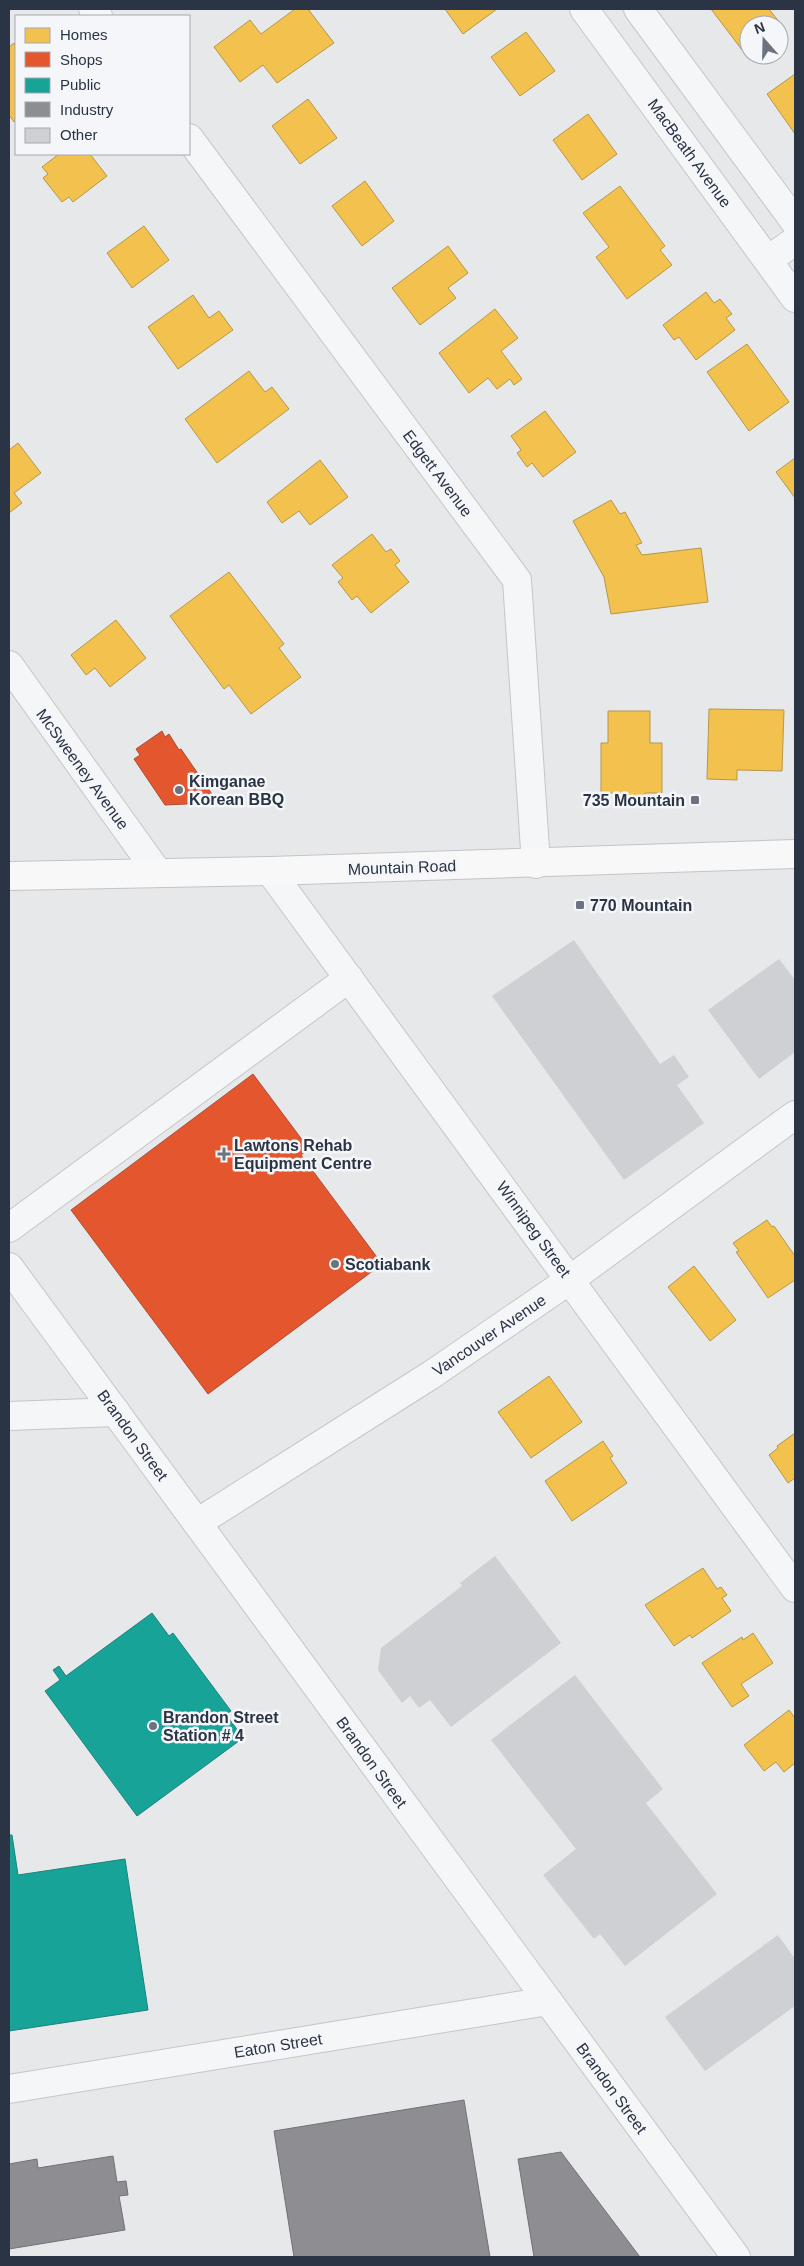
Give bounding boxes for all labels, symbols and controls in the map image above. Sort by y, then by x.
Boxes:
legend [15,15,190,155]
north arrow [739,15,789,65]
text: N [752,19,767,37]
text: Homes [60,26,108,43]
text: Shops [60,51,103,68]
text: Public [60,76,101,93]
street label: MacBeath Avenue [645,96,735,211]
text: Industry [60,101,114,118]
text: Other [60,126,98,143]
street label: Edgett Avenue [400,427,476,520]
street label: McSweeney Avenue [33,706,132,833]
place label: Kimganae Korean BBQ [189,773,284,808]
marker: Kimganae Korean BBQ [173,784,185,796]
place label: 735 Mountain [583,792,685,809]
marker: 735 Mountain [689,794,701,806]
street label: Mountain Road [347,857,457,878]
place label: 770 Mountain [590,897,692,914]
marker: 770 Mountain [574,899,586,911]
place label: Lawtons Rehab Equipment Centre [234,1137,372,1172]
marker: Lawtons Rehab Equipment Centre [218,1148,230,1160]
street label: Winnipeg Street [493,1178,574,1281]
place label: Scotiabank [345,1256,430,1273]
marker: Scotiabank [329,1258,341,1270]
street label: Vancouver Avenue [429,1291,549,1380]
street label: Brandon Street [94,1387,171,1484]
place label: Brandon Street Station # 4 [163,1709,279,1744]
street label: Brandon Street [333,1714,410,1811]
marker: Brandon Street Station # 4 [147,1720,159,1732]
street label: Eaton Street [233,2030,324,2061]
street label: Brandon Street [573,2040,650,2137]

